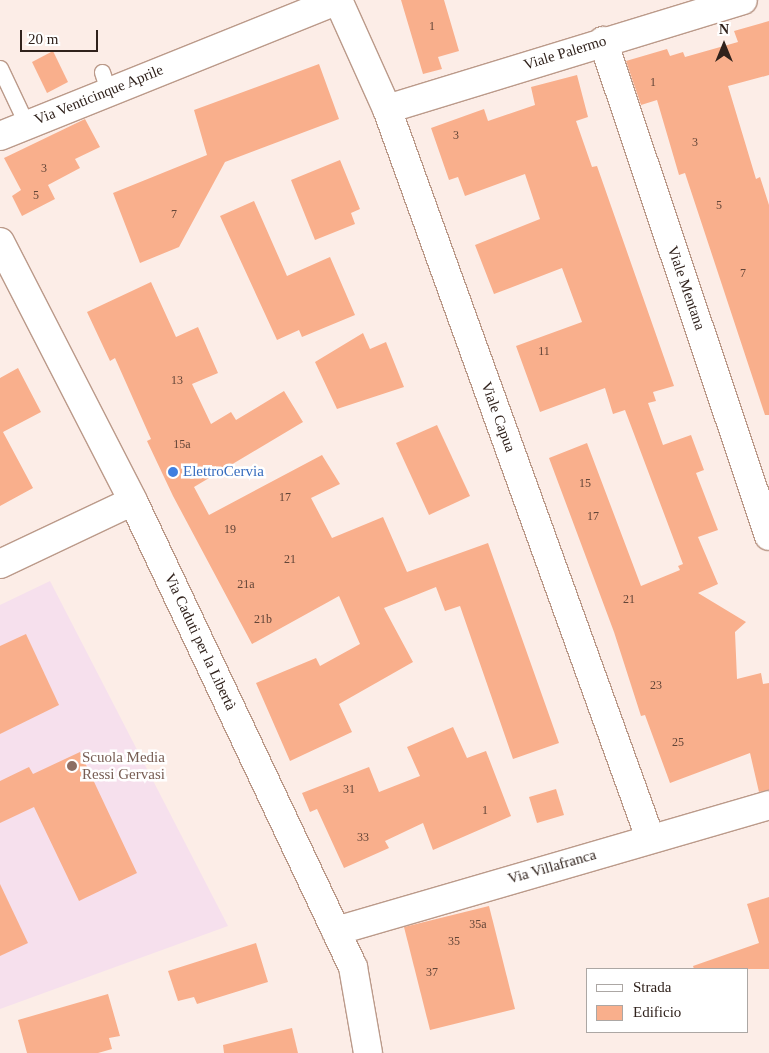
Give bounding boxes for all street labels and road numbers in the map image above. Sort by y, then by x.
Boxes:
street label: Viale Palermo [522,32,608,74]
street label: Via Venticinque Aprile [32,61,166,129]
street label: Viale Mentana [663,244,709,332]
street label: Viale Capua [477,379,519,455]
street label: Via Caduti per la Libertà [160,571,240,713]
street label: Via Villafranca [506,846,598,888]

